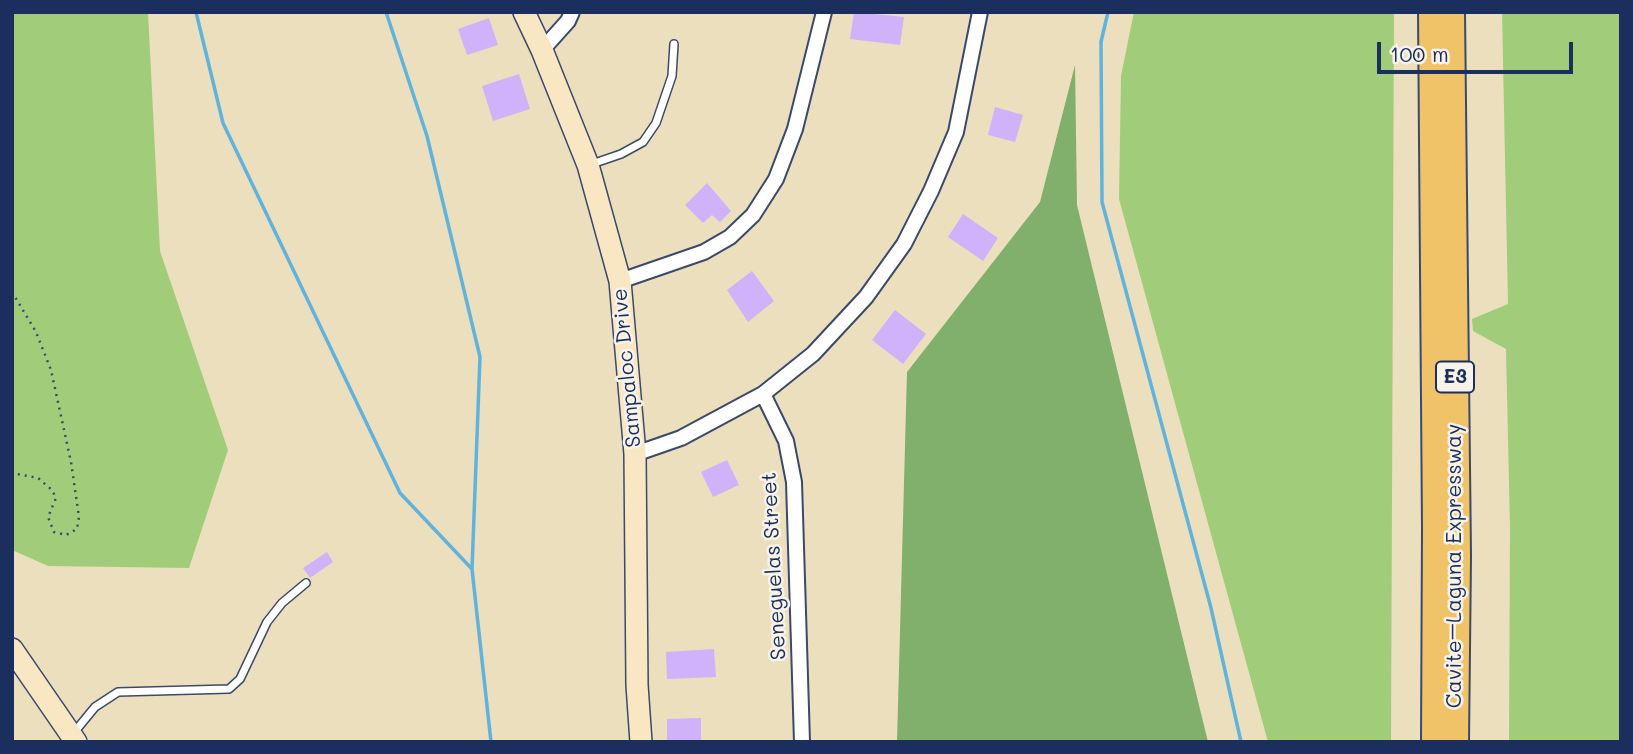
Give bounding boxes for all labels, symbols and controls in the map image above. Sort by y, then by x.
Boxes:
scale bar [1381,28,1577,72]
text: 100 m [1390,40,1449,67]
street label: Sampaloc Drive [607,287,647,449]
road number: E3 [1436,362,1474,392]
street label: Cavite–Laguna Expressway [1442,424,1468,708]
street label: Seneguelas Street [756,471,792,661]

